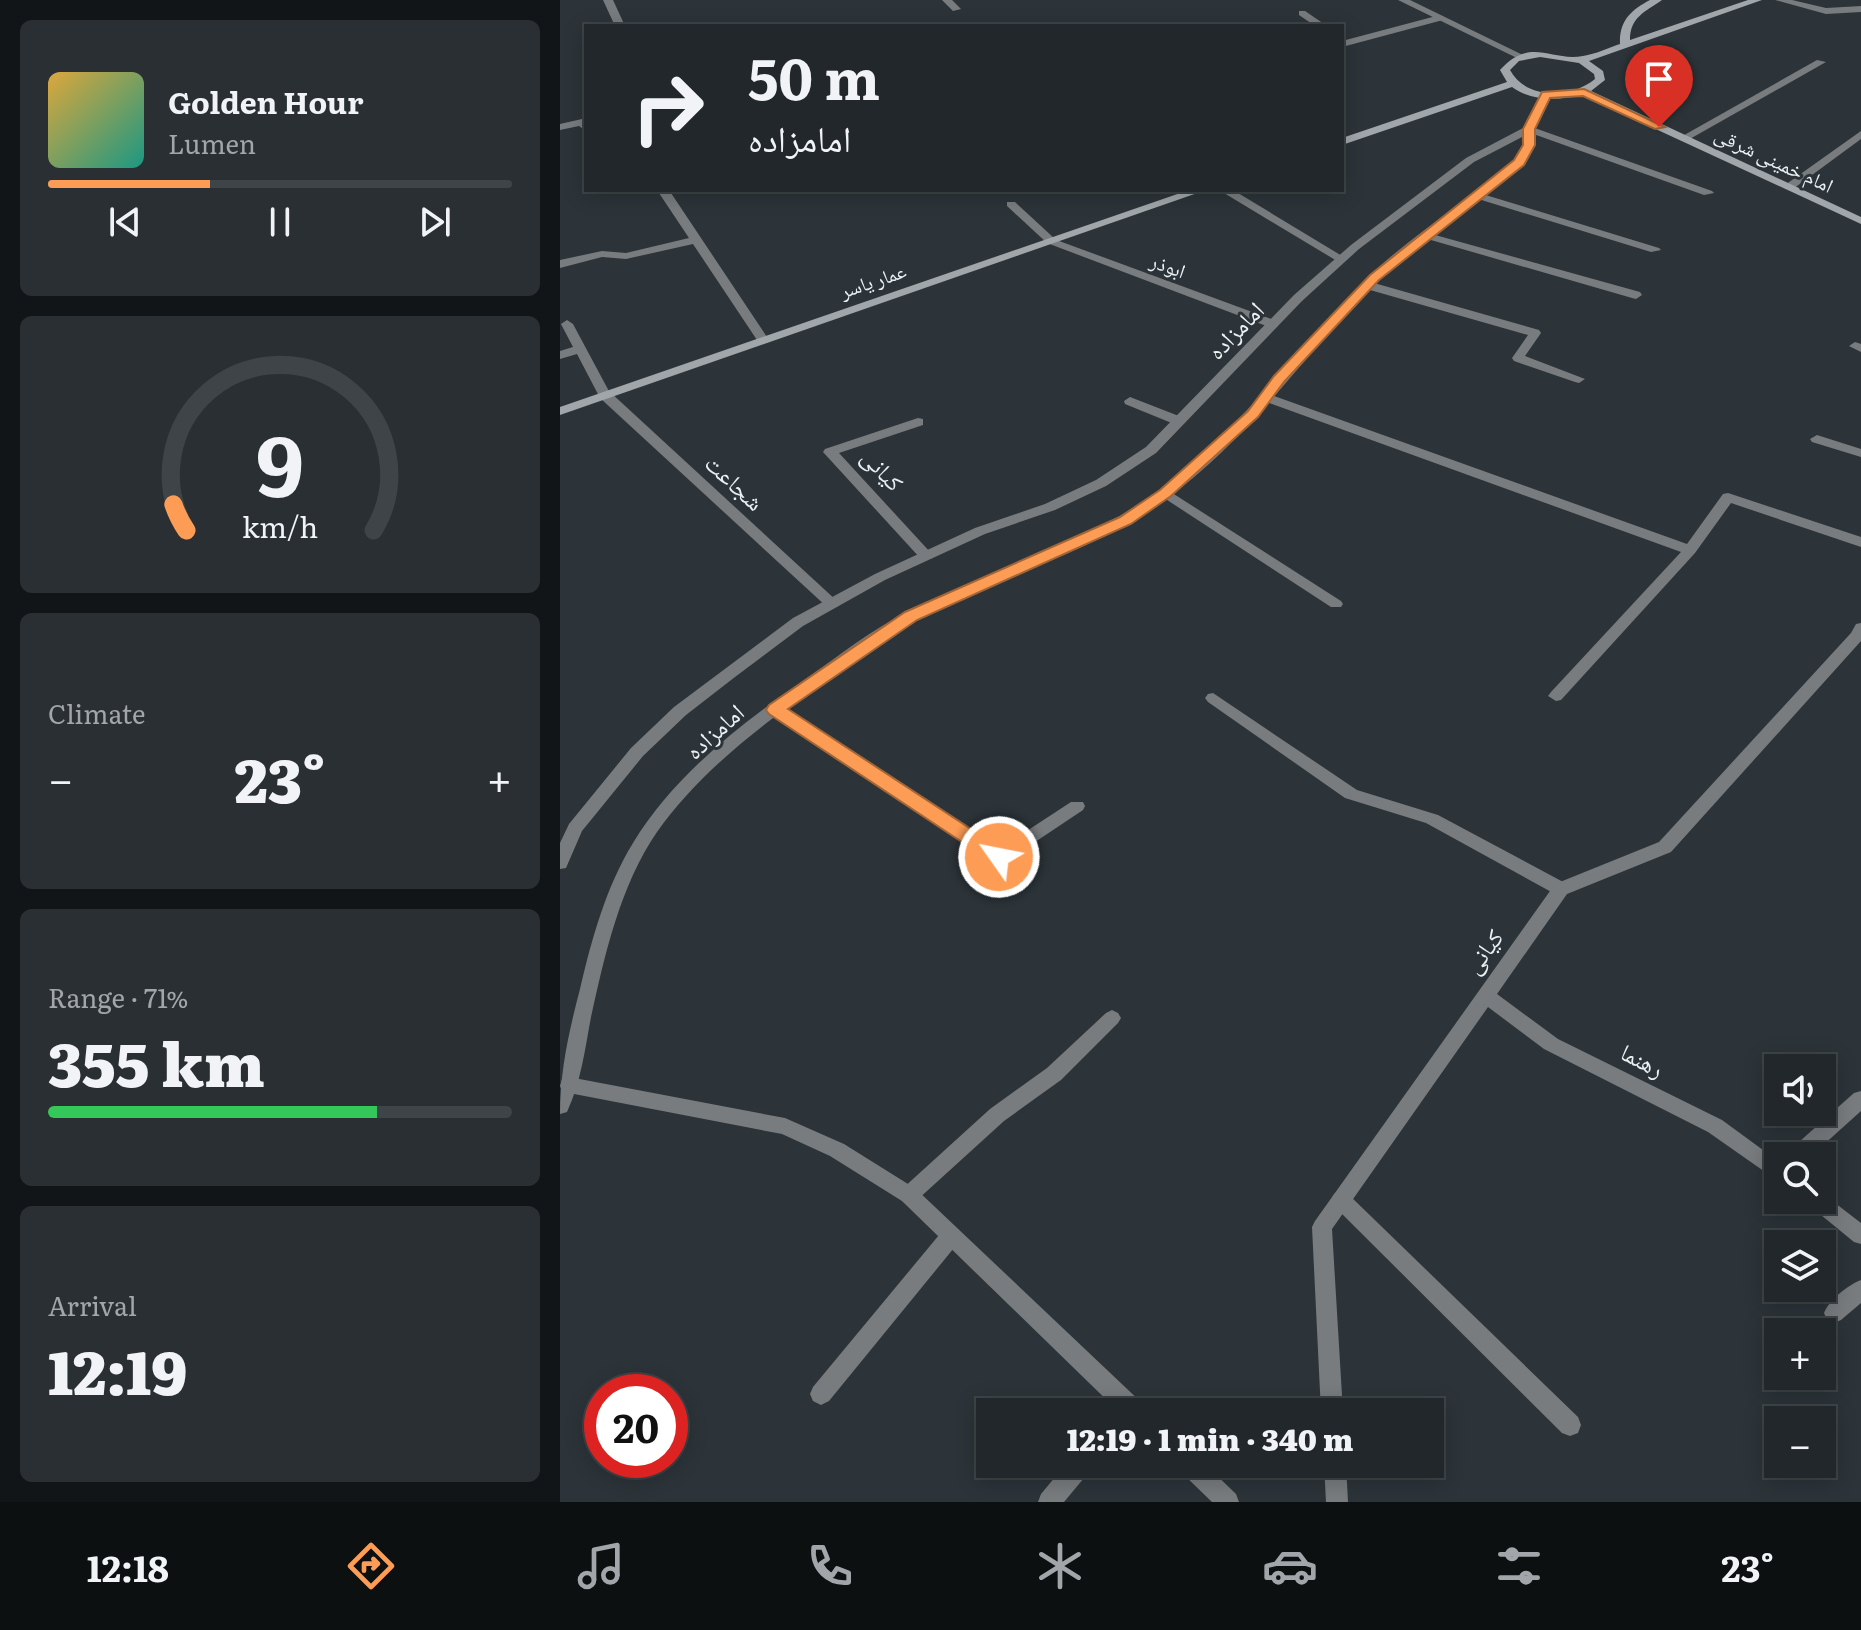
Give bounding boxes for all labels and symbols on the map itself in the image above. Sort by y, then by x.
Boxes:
pin [1625,45,1693,127]
street label: امام خمینی شرقی [1710,118,1839,200]
street label: ابوذر [1146,244,1191,284]
street label: عمار یاسر [834,254,910,305]
street label: امامزاده [1198,292,1271,366]
street label: کیانی [855,439,913,498]
street label: شجاعت [698,445,773,518]
street label: امامزاده [676,694,751,766]
position arrow [957,815,1041,899]
street label: کیانی [1454,921,1510,980]
street label: رهنما [1615,1033,1671,1084]
speed limit sign: 20 [584,1374,688,1478]

